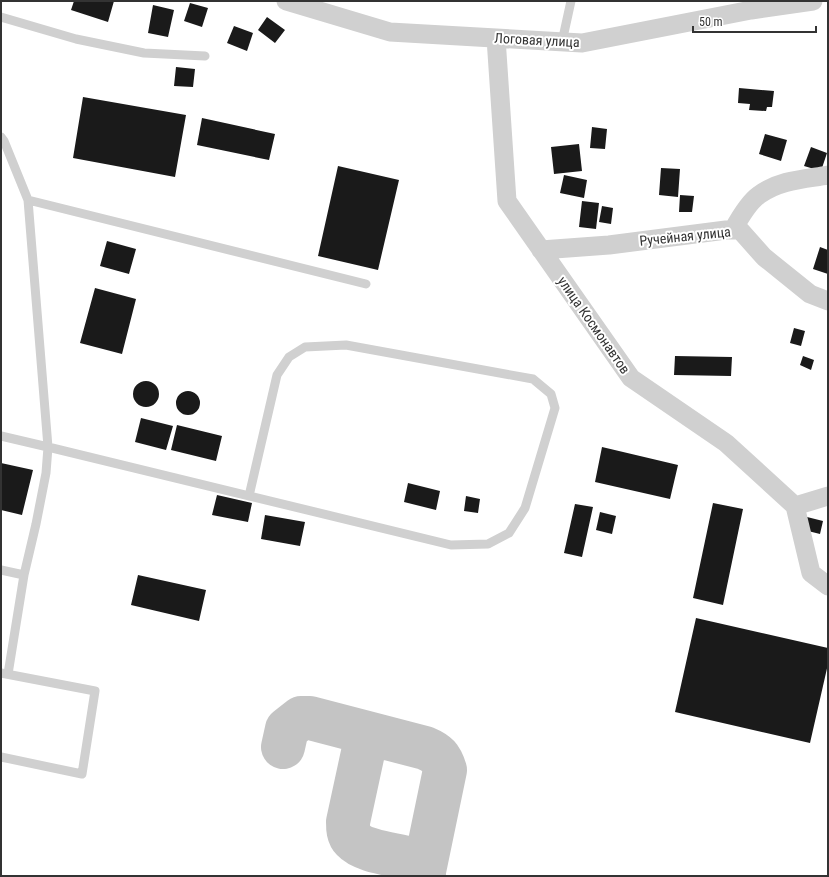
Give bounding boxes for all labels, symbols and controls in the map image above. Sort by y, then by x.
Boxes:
scale bar [693,8,816,34]
text: 50 m [699,15,723,29]
street label: Логовая улица [494,30,580,50]
street label: Ручейная улица [639,223,731,249]
street label: улица Космонавтов [555,273,633,377]

